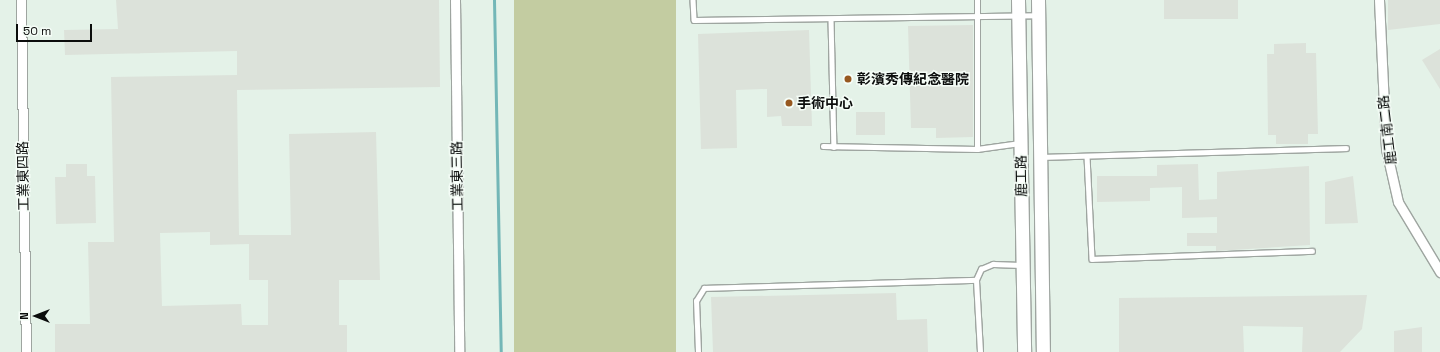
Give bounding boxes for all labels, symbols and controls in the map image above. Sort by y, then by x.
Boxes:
scale bar [18,16,94,42]
text: 50 m [23,23,51,39]
place label: 彰濱秀傳紀念醫院 [857,71,969,87]
marker: 彰濱秀傳紀念醫院 [842,73,854,85]
street label: 鹿工南二路 [1374,94,1400,166]
place label: 手術中心 [797,95,853,111]
marker: 手術中心 [784,98,794,108]
street label: 工業東四路 [14,141,32,211]
street label: 工業東三路 [448,141,466,211]
street label: 鹿工路 [1012,155,1030,197]
north arrow [16,296,56,336]
text: N [17,312,31,320]

